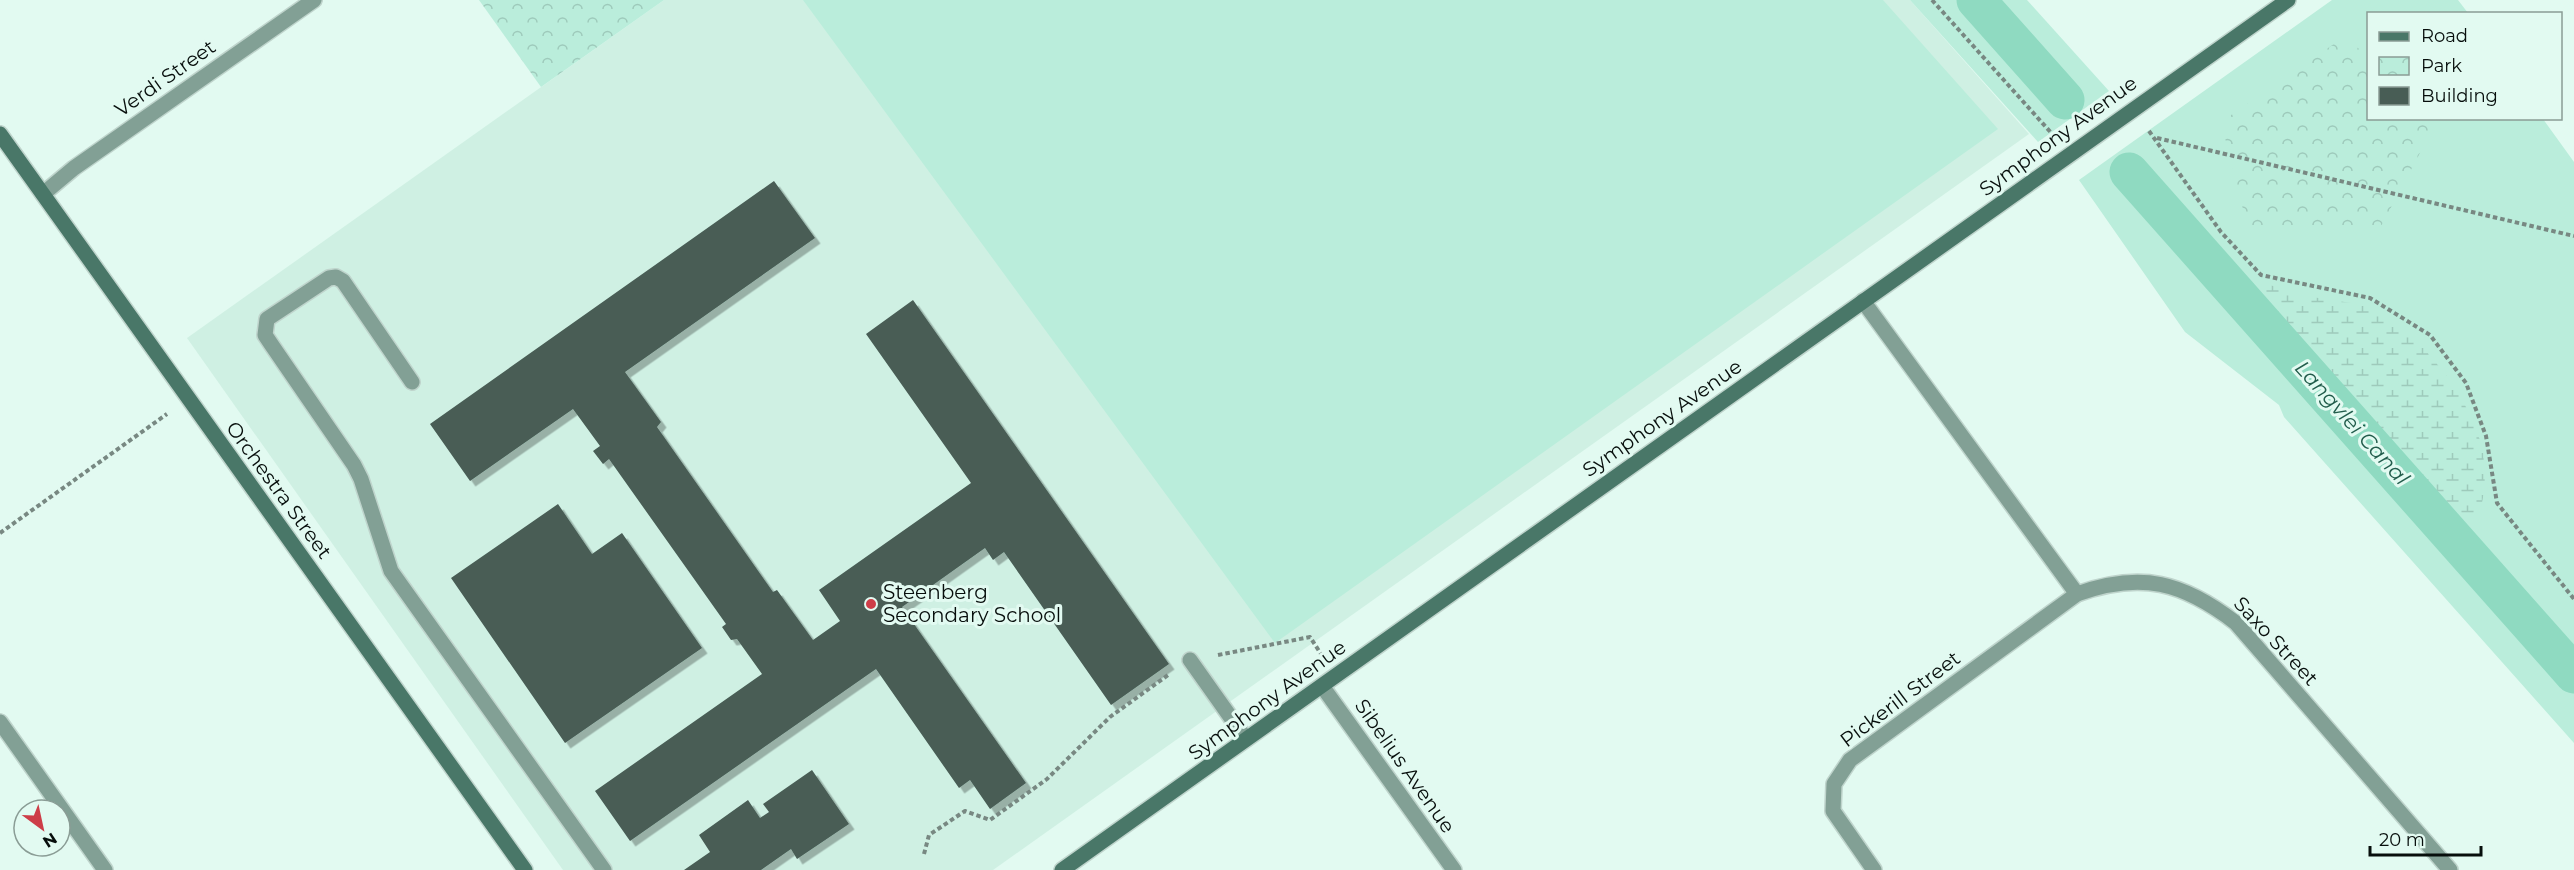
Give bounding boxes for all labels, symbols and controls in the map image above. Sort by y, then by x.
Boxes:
legend [2367,12,2562,120]
text: Road [2421,25,2468,47]
street label: Verdi Street [110,35,220,121]
text: Park [2421,55,2462,77]
street label: Symphony Avenue [1975,71,2141,201]
text: Building [2421,85,2498,107]
street label: Symphony Avenue [1578,354,1746,482]
water label: Langvlei Canal [2290,355,2415,490]
street label: Orchestra Street [221,417,337,563]
place label: Steenberg Secondary School [883,580,1061,627]
street label: Saxo Street [2229,592,2323,690]
marker: Steenberg Secondary School [864,597,878,611]
street label: Symphony Avenue [1184,635,1350,765]
street label: Pickerill Street [1835,646,1965,752]
street label: Sibelius Avenue [1350,694,1460,838]
north arrow [12,798,72,858]
scale bar [2370,819,2481,857]
text: N [39,829,60,852]
text: 20 m [2379,829,2425,851]

